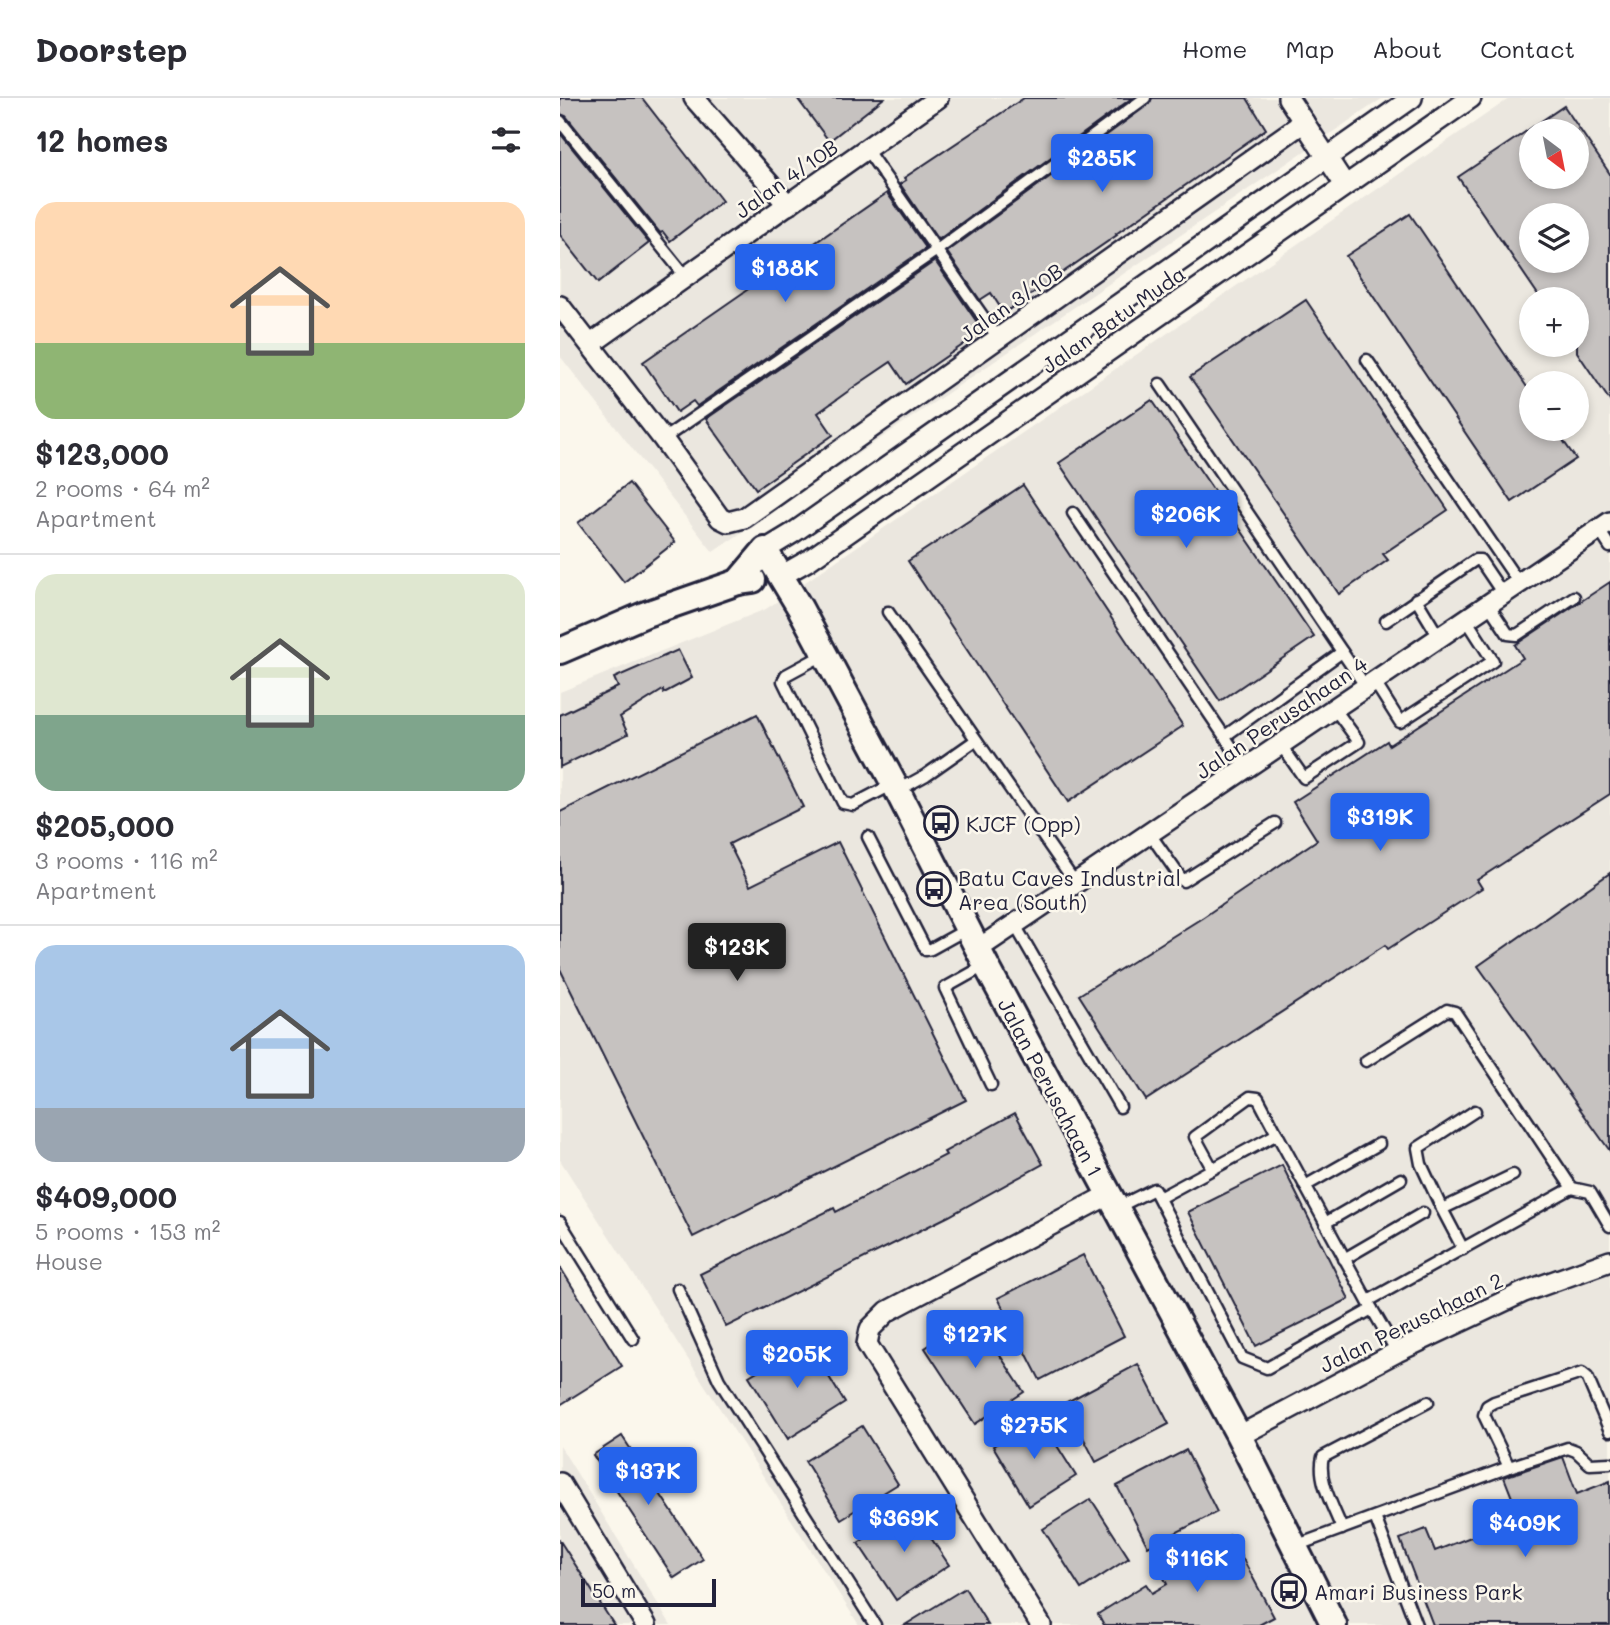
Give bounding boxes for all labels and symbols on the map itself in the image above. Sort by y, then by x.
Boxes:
north arrow [1519,119,1589,189]
street label: Jalan 4/10B [729,133,843,223]
pin: $285K [1053,134,1151,194]
pin: $188K [736,244,834,304]
street label: Jalan 3/10B [954,257,1068,347]
street label: Jalan Batu Muda [1036,259,1190,379]
pin: $206K [1137,490,1235,550]
street label: Jalan Perusahaan 4 [1190,649,1372,784]
pin: $319K [1331,794,1429,853]
bus stop icon: KJCF (Opp) [922,804,960,842]
place label: KJCF (Opp) [966,810,1081,837]
place label: Batu Caves Industrial Area (South) [958,864,1181,915]
bus stop icon: Batu Caves Industrial Area (South) [915,870,953,908]
pin: $123K [688,924,786,983]
street label: Jalan Perusahaan 1 [993,993,1109,1181]
street label: Jalan Perusahaan 2 [1315,1266,1507,1378]
pin: $127K [926,1310,1024,1370]
pin: $205K [748,1330,846,1390]
pin: $275K [985,1402,1083,1461]
pin: $137K [599,1448,697,1507]
pin: $369K [855,1494,953,1554]
pin: $409K [1476,1500,1574,1559]
pin: $116K [1148,1534,1246,1594]
bus stop icon: Amari Business Park [1270,1572,1308,1610]
scale bar [581,1576,716,1608]
place label: Amari Business Park [1314,1578,1523,1605]

